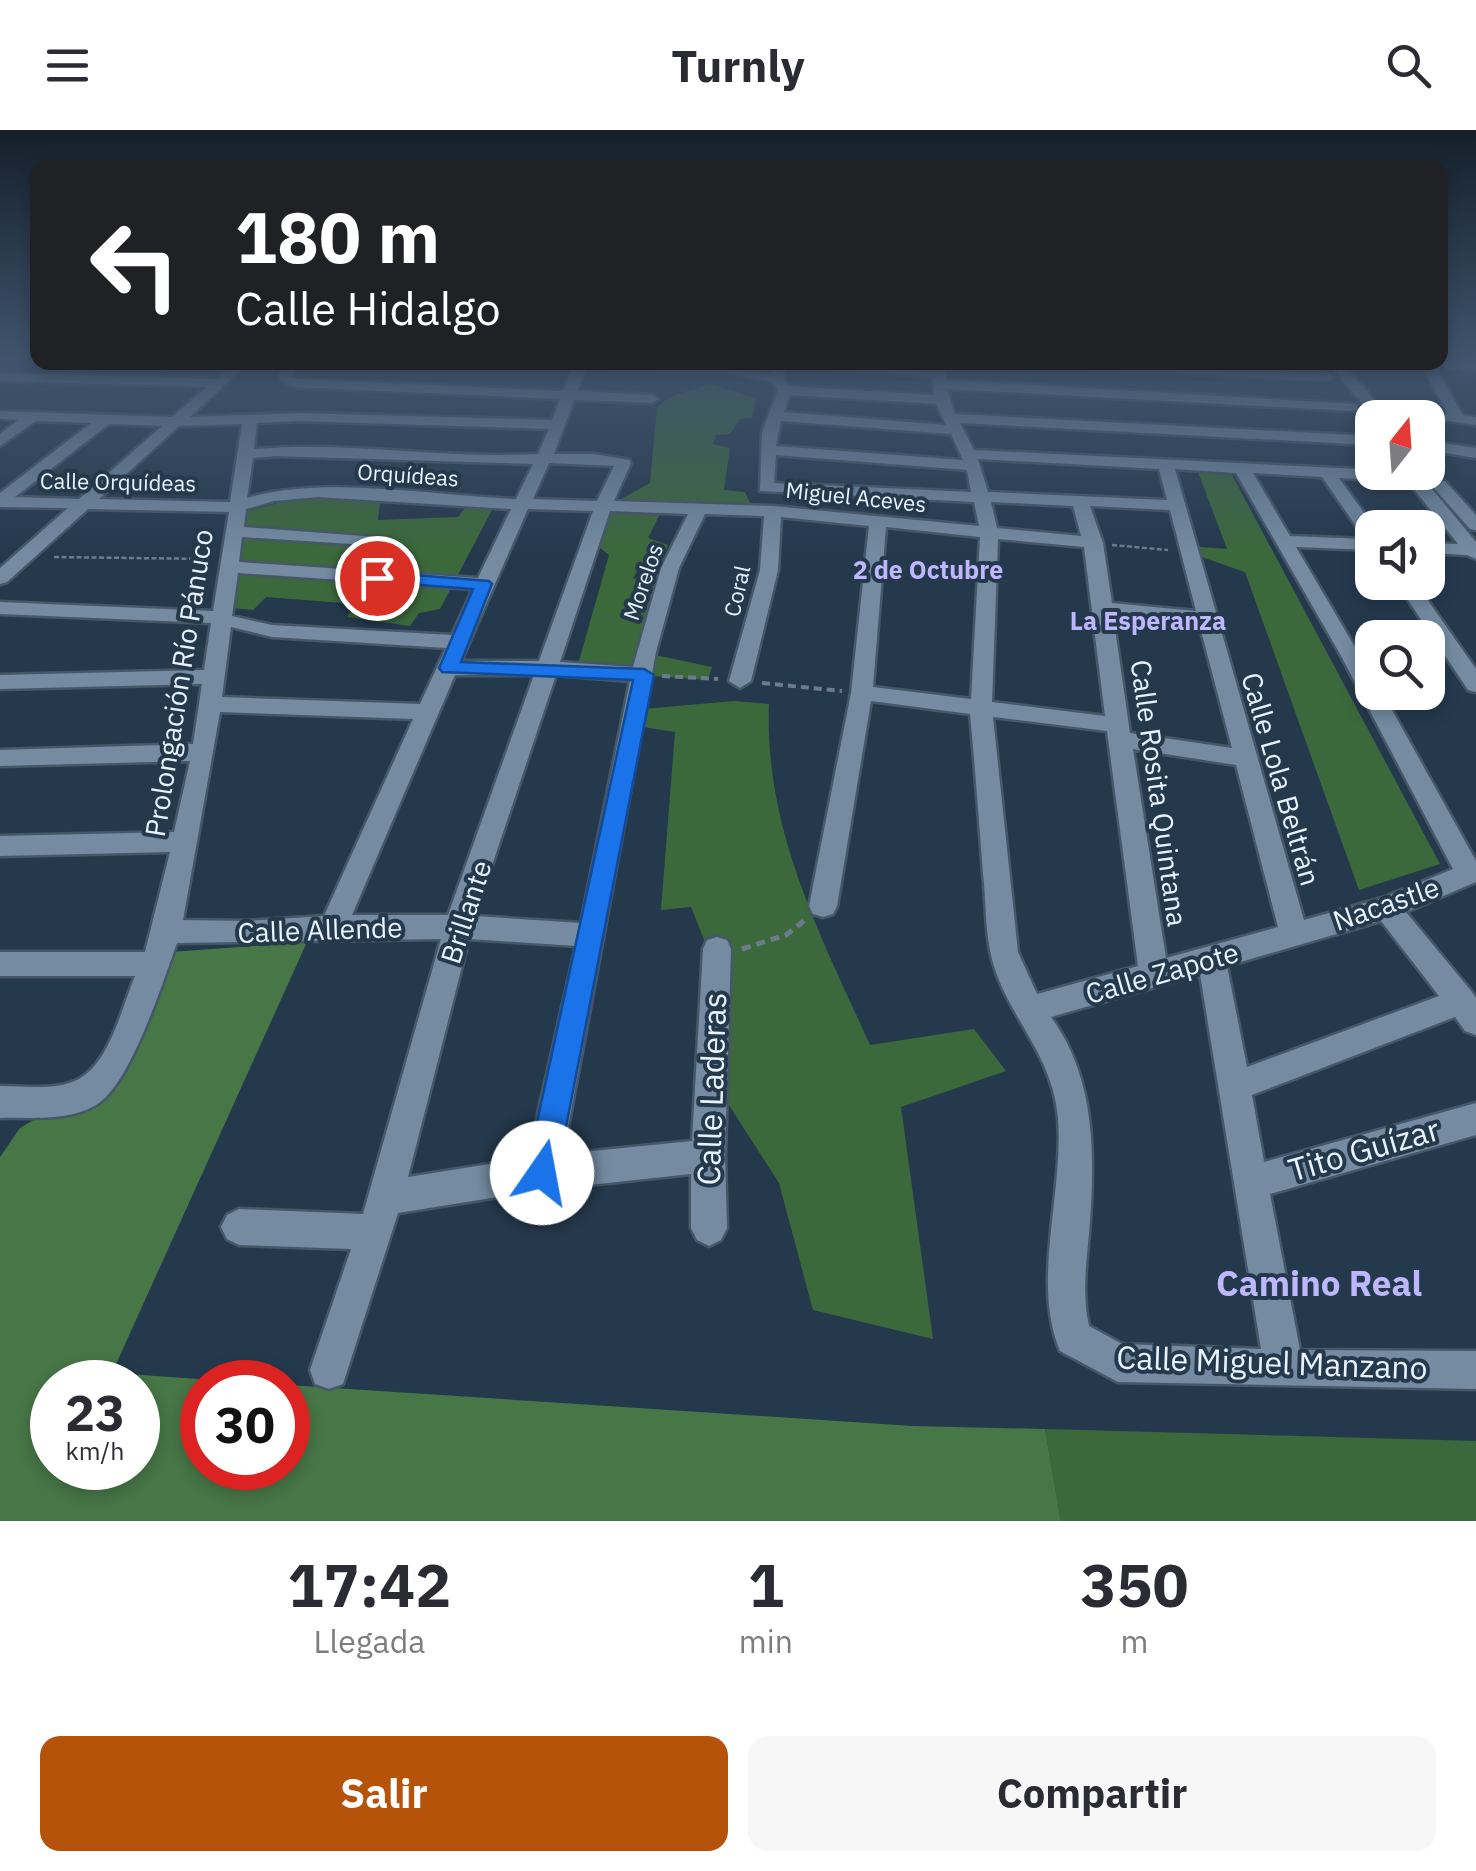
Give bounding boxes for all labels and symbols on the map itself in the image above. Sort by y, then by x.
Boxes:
north arrow [1355,400,1445,490]
street label: Orquídeas [356,456,460,493]
street label: Calle Orquídeas [40,466,196,497]
street label: Miguel Aceves [784,475,928,518]
street label: Prolongación Río Pánuco [136,526,221,839]
pin [335,536,420,621]
street label: Morelos [616,540,669,624]
district label: 2 de Octubre [853,553,1003,586]
street label: Coral [717,562,756,619]
district label: La Esperanza [1070,604,1226,637]
street label: Calle Rosita Quintana [1122,657,1197,929]
street label: Calle Lola Beltrán [1233,668,1330,890]
street label: Brillante [431,855,500,968]
street label: Nacastle [1328,868,1444,939]
street label: Calle Allende [237,908,403,951]
street label: Calle Zapote [1081,933,1243,1012]
street label: Calle Laderas [687,992,735,1186]
street label: Tito Guízar [1283,1107,1444,1191]
position arrow [490,1121,594,1225]
district label: Camino Real [1216,1260,1422,1306]
street label: Calle Miguel Manzano [1116,1336,1428,1388]
speed limit sign: 30 [180,1360,310,1490]

